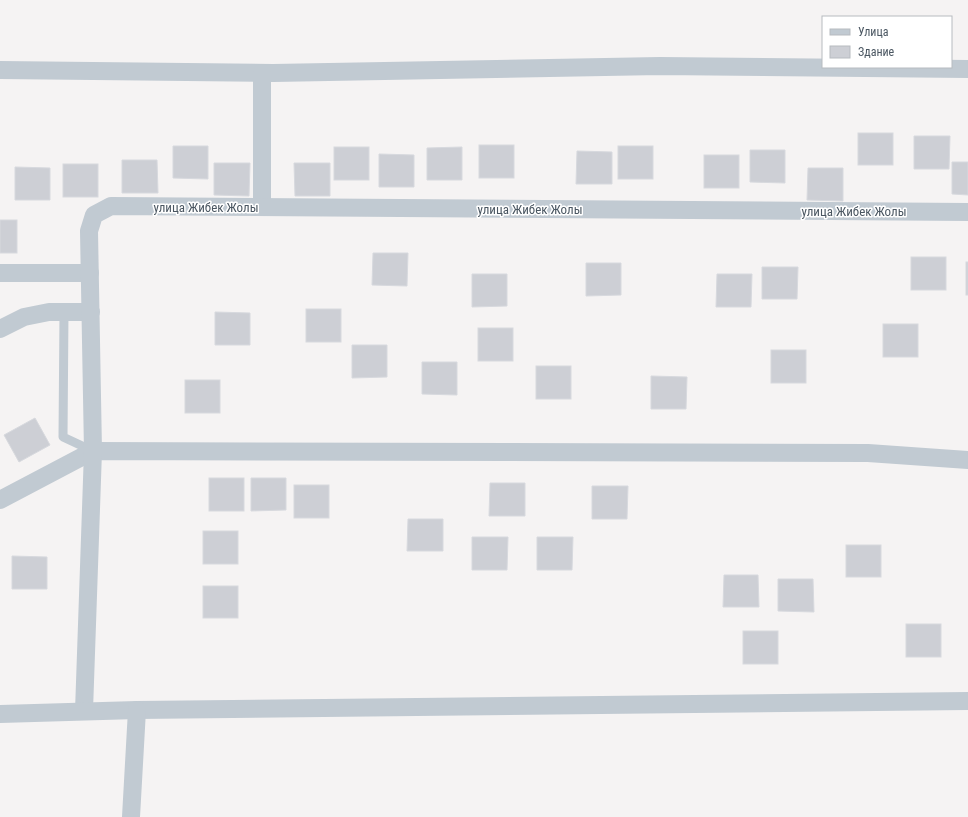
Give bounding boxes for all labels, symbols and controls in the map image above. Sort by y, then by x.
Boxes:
legend [822,16,952,68]
text: Улица [858,25,889,39]
text: Здание [858,45,895,59]
street label: улица Жибек Жолы [153,200,259,215]
street label: улица Жибек Жолы [477,202,583,217]
street label: улица Жибек Жолы [801,204,907,219]

